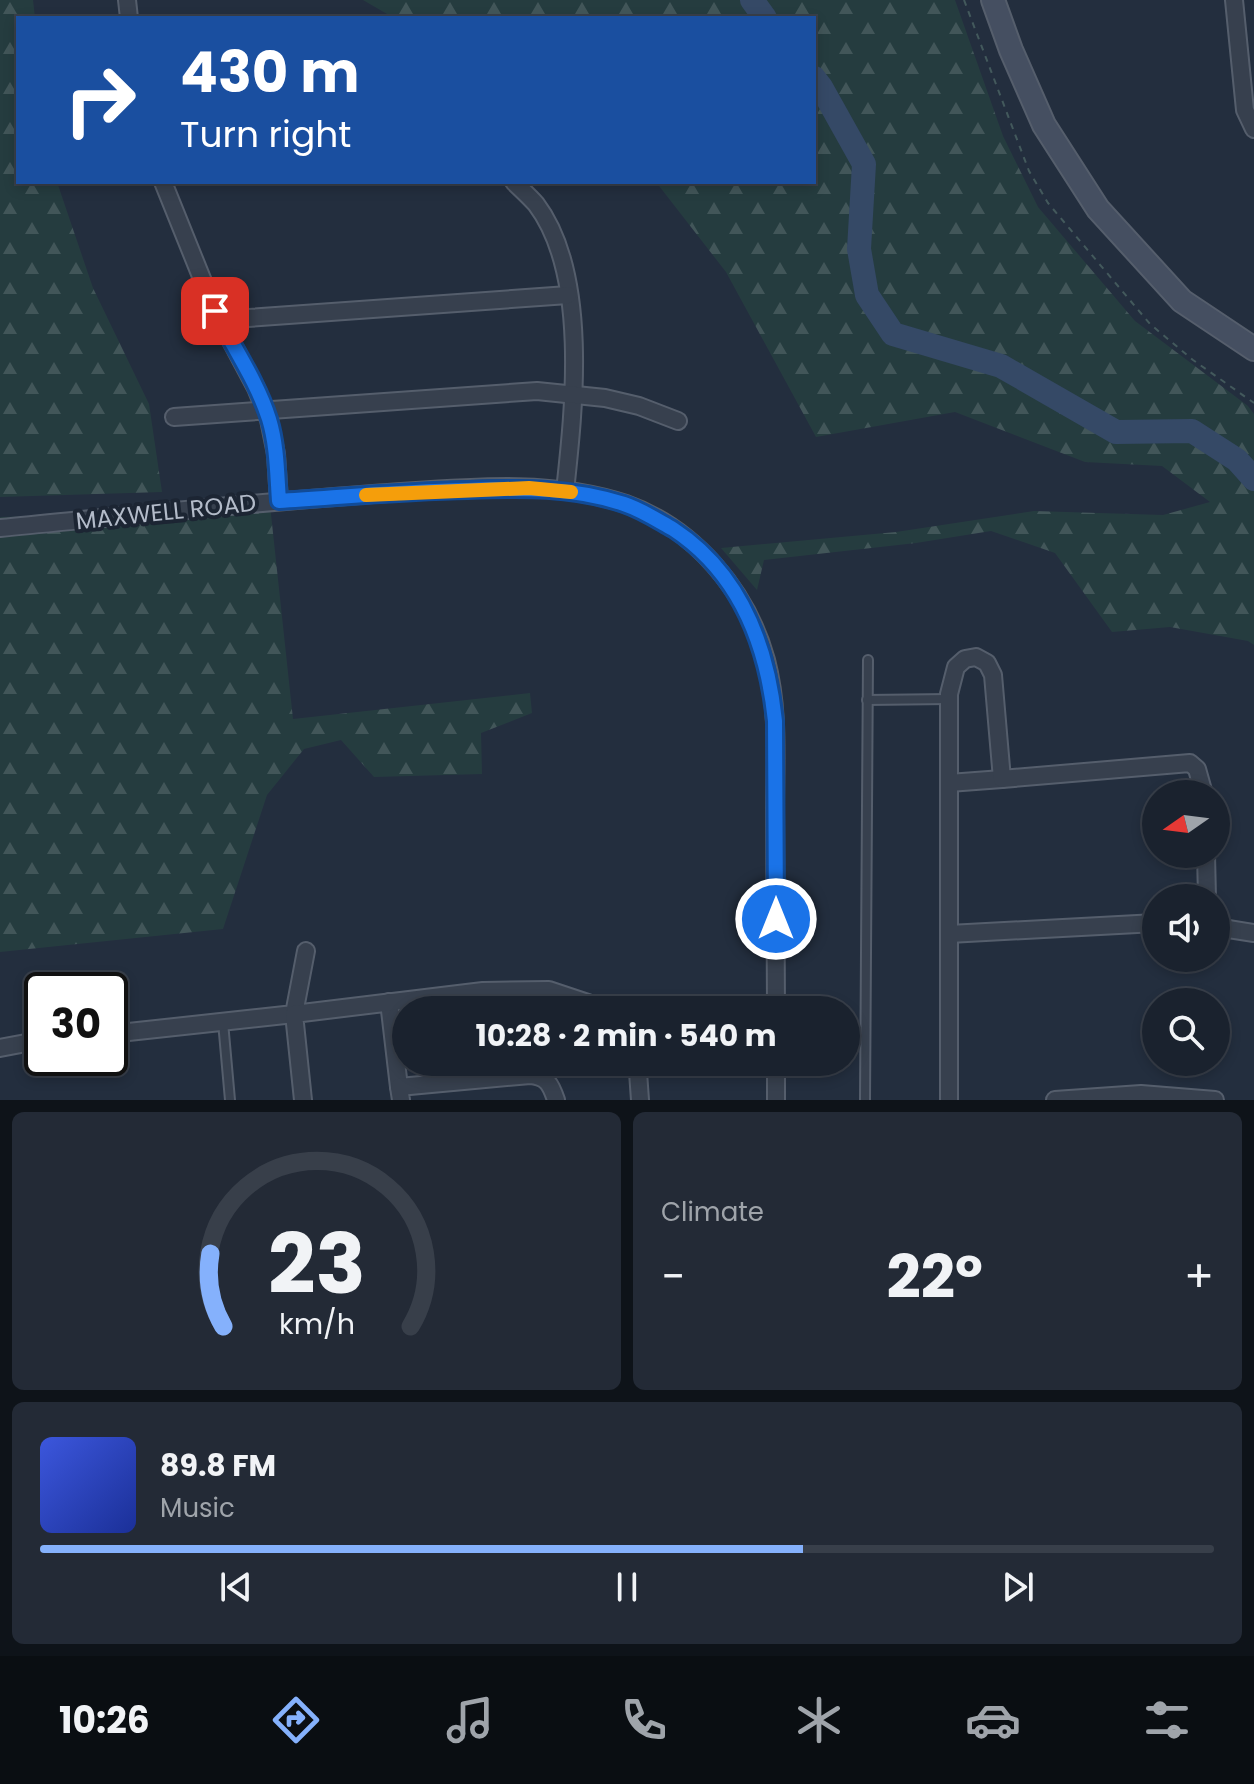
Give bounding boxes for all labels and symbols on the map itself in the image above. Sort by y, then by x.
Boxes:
pin [181,277,249,345]
street label: MAXWELL ROAD [74,486,258,537]
north arrow [1142,780,1230,868]
position arrow [734,877,818,961]
speed limit sign: 30 [24,972,128,1076]

